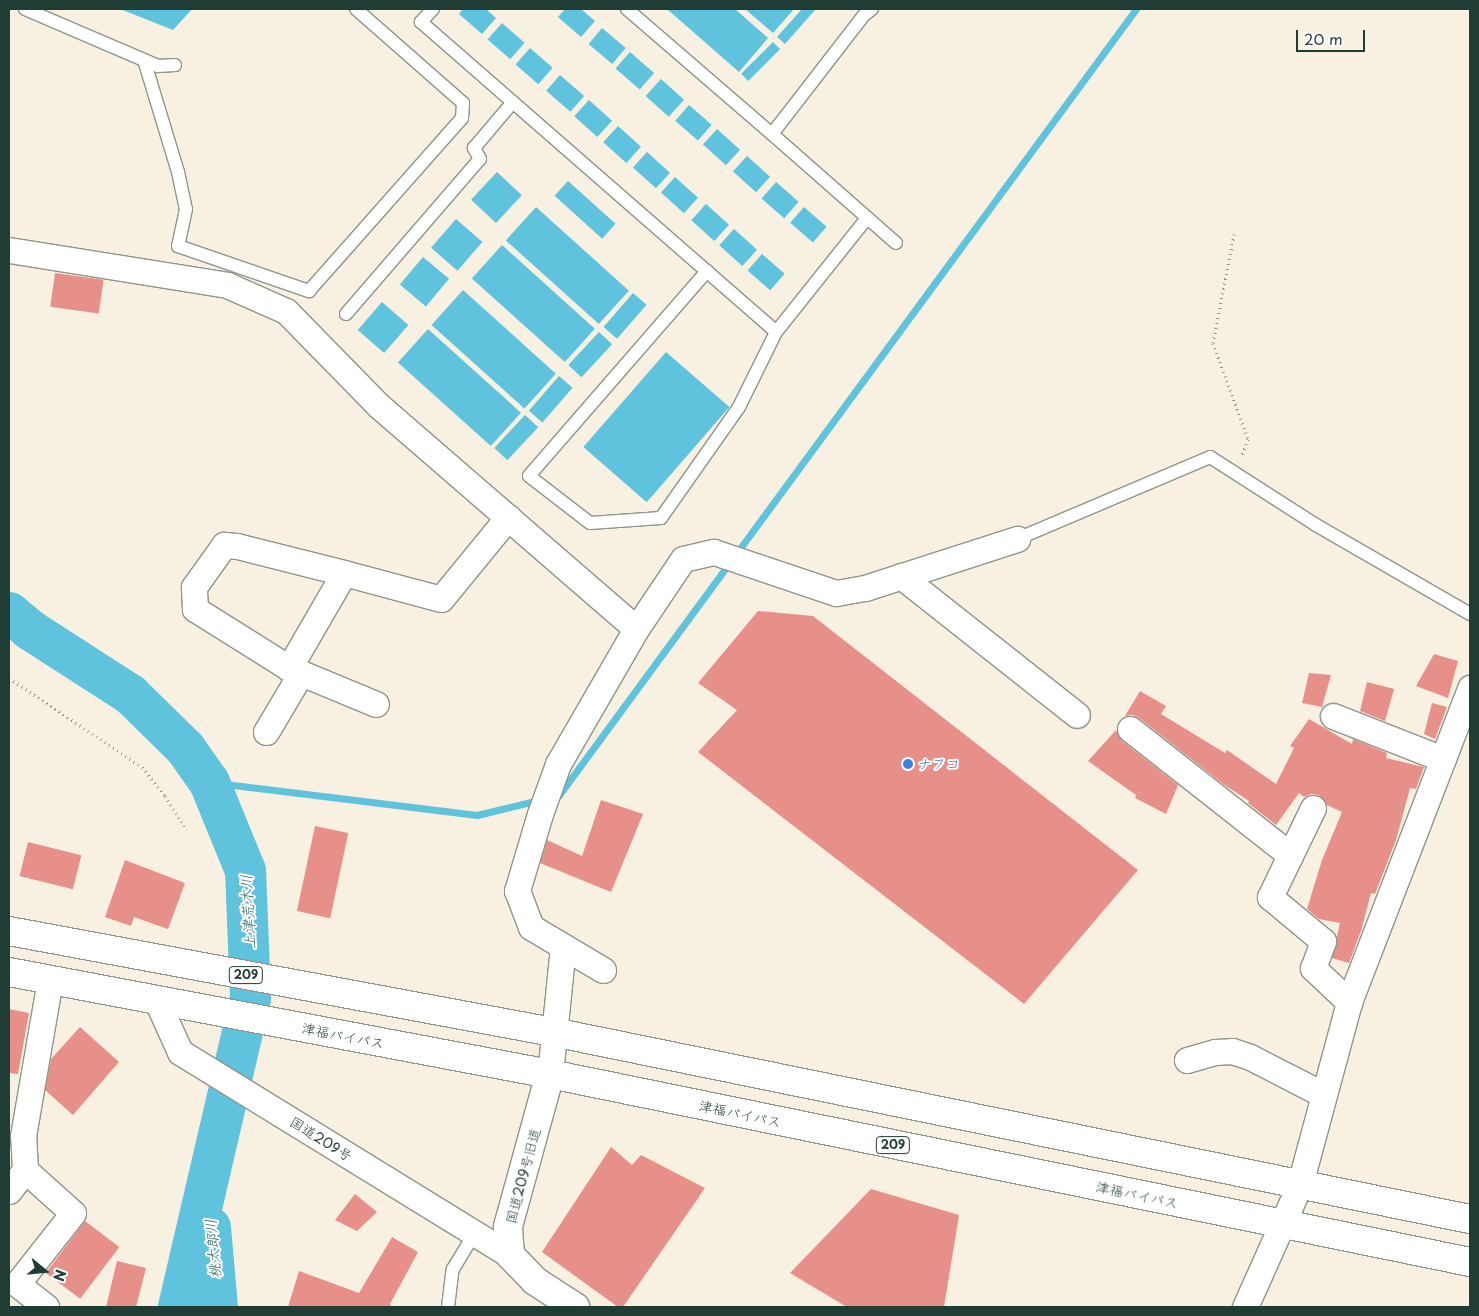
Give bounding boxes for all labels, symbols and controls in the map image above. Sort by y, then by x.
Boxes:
scale bar [1299,20,1368,52]
text: 20 m [1304,27,1343,50]
place label: ナフコ [918,756,960,772]
marker: ナフコ [902,758,914,770]
water label: 上津荒木川 [236,874,258,950]
road number: 209 [228,966,264,984]
street label: 津福バイパス [300,1020,386,1052]
street label: 津福バイパス [697,1097,783,1131]
street label: 国道209号 [287,1113,355,1165]
street label: 国道209号旧道 [502,1126,544,1226]
road number: 209 [876,1136,910,1154]
street label: 津福バイパス [1094,1178,1180,1212]
water label: 桃太郎川 [200,1218,224,1280]
north arrow [20,1246,70,1296]
text: N [48,1267,71,1284]

